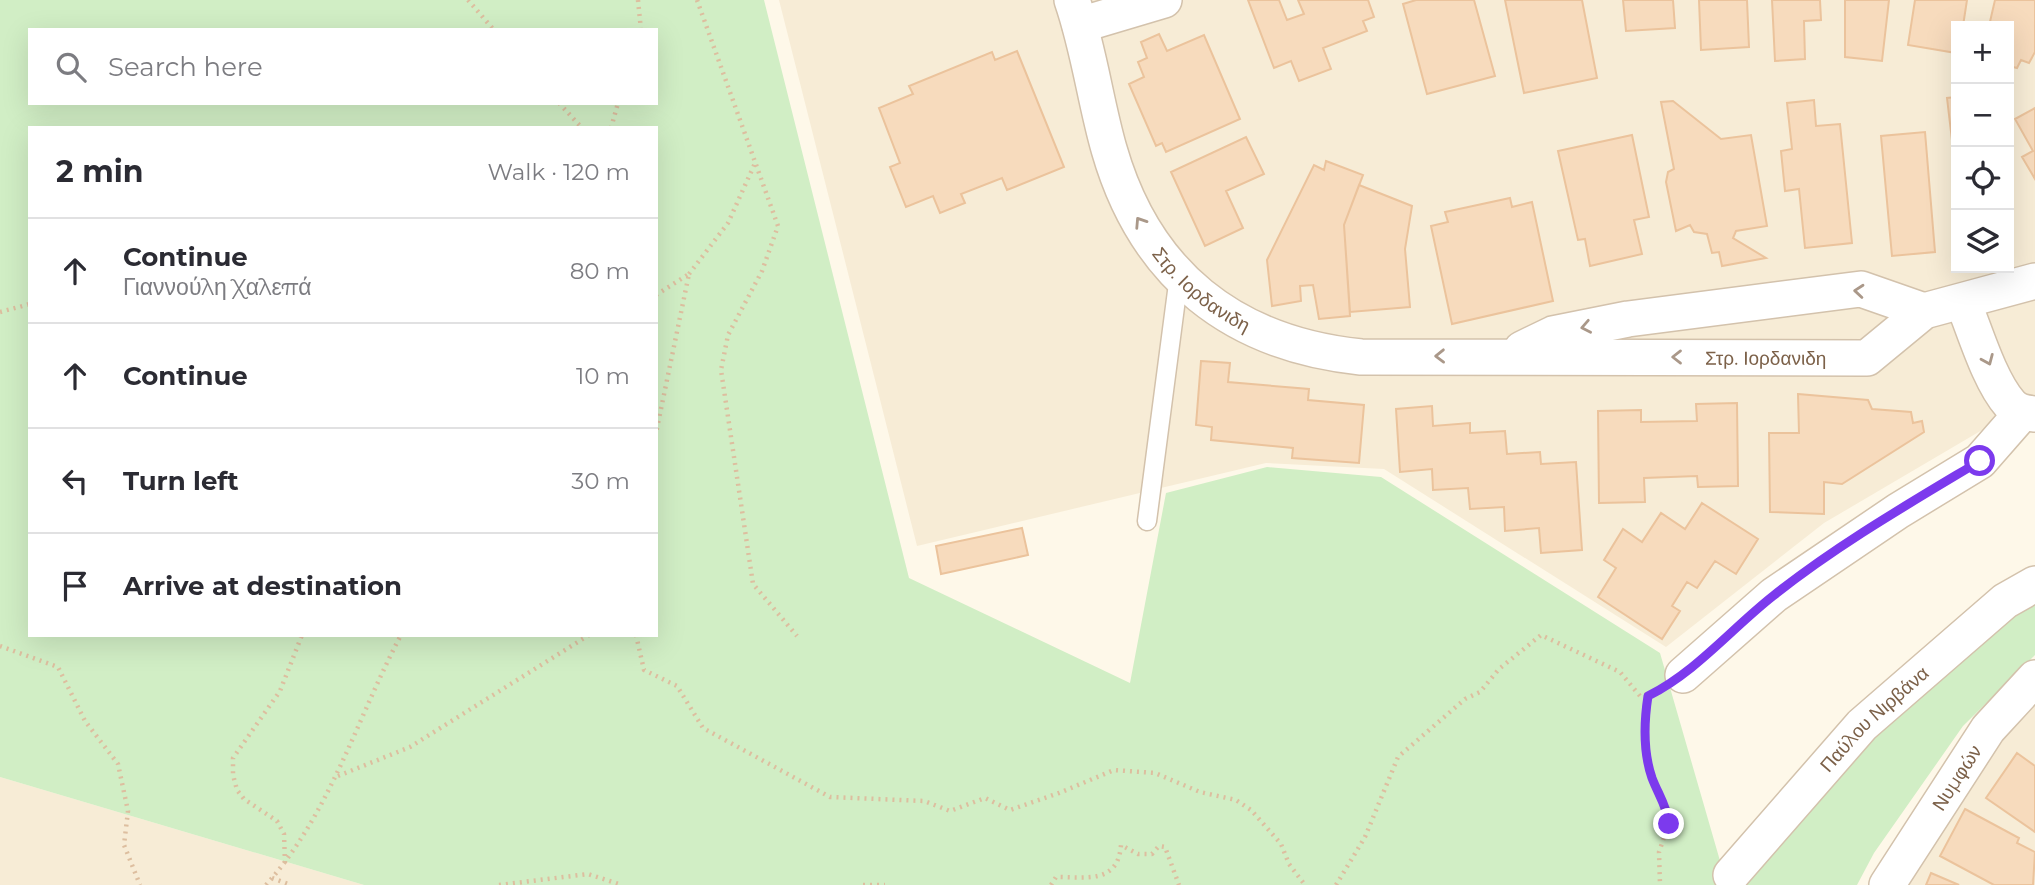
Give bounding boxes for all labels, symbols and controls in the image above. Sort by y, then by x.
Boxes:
map controls [1951,21,2014,273]
button: + [1951,21,2014,84]
search box [28,28,658,105]
icon: search [52,48,90,86]
text: Search here [108,51,263,83]
button: − [1951,84,2014,147]
button: locate [1951,147,2014,210]
text: 2 min [56,153,143,190]
text: Walk · 120 m [487,158,630,186]
button: layers [1951,210,2014,273]
one-way arrow [1135,217,1148,230]
text: Continue [123,241,248,273]
street label: Στρ. Ιορδανιδη [1148,242,1254,337]
icon: ahead [56,252,94,290]
text: 80 m [570,257,630,285]
text: Γιαννούλη Χαλεπά [123,273,312,301]
one-way arrow [1854,284,1865,299]
one-way arrow [1580,319,1592,334]
street label: Στρ. Ιορδανιδη [1705,346,1826,369]
one-way arrow [1434,348,1445,364]
one-way arrow [1671,349,1682,364]
one-way arrow [1980,353,1994,366]
icon: ahead [56,357,94,395]
text: Continue [123,360,248,392]
text: 10 m [576,362,630,390]
route start [1964,445,1995,476]
icon: left [56,462,94,500]
text: Turn left [123,465,239,497]
text: 30 m [571,467,630,495]
icon: arrive [56,567,94,605]
text: Arrive at destination [123,570,402,602]
street label: Παύλου Νιρβάνα [1815,661,1933,777]
street label: Νυμφών [1927,740,1986,815]
route end [1653,808,1684,839]

